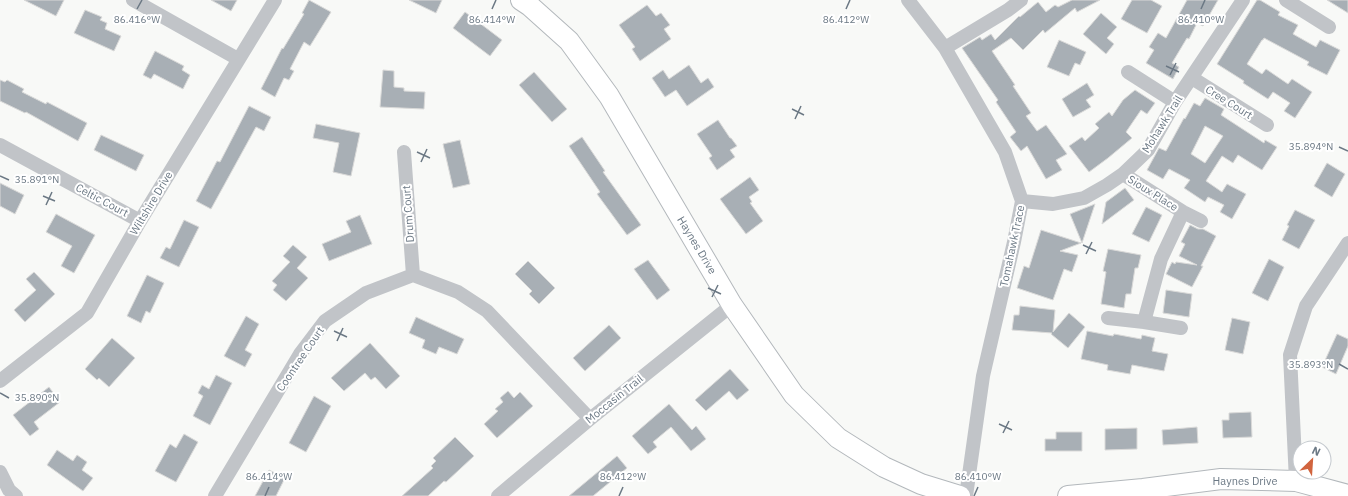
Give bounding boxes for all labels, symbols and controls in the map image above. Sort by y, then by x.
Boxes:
text: 86.416°W [114,13,160,26]
text: 86.414°W [469,13,515,26]
text: 86.412°W [823,13,869,26]
text: 86.410°W [1178,13,1224,26]
street label: Cree Court [1203,82,1255,122]
street label: Mohawk Trail [1139,93,1185,155]
text: 35.894°N [1289,140,1333,153]
street label: Wiltshire Drive [126,169,176,237]
street label: Sioux Place [1125,172,1181,214]
text: 35.891°N [15,173,59,186]
street label: Celtic Court [73,180,131,220]
street label: Drum Court [399,185,417,243]
street label: Tomahawk Trace [996,204,1028,288]
street label: Haynes Drive [674,214,720,276]
street label: Coontree Court [273,324,327,394]
text: 35.893°N [1289,358,1333,371]
street label: Moccasin Trail [582,371,646,427]
text: 35.890°N [15,391,59,404]
north arrow [1292,440,1332,480]
text: N [1310,443,1323,459]
text: 86.414°W [246,470,292,483]
text: 86.412°W [600,470,646,483]
text: 86.410°W [955,470,1001,483]
street label: Haynes Drive [1213,474,1277,488]

